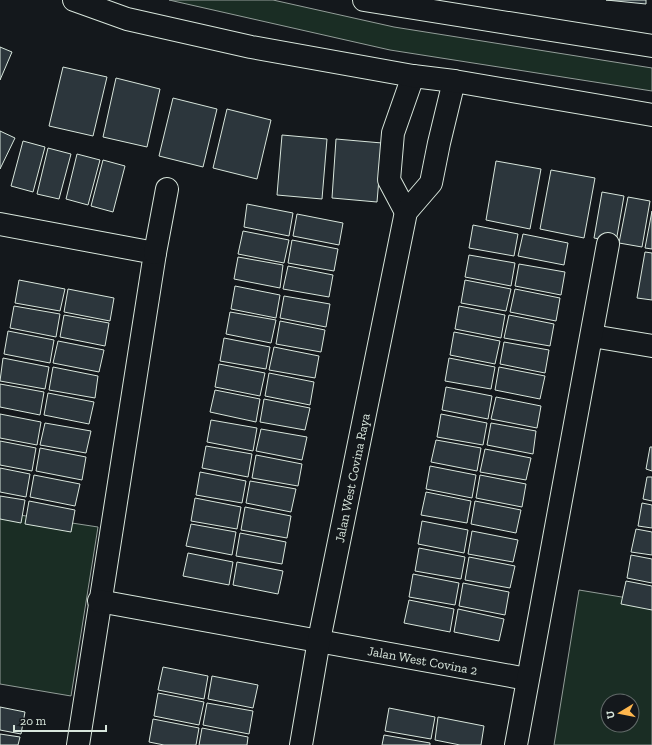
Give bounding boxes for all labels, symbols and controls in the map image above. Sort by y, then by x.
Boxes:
street label: Jalan West Covina Raya [332,411,373,544]
street label: Jalan West Covina 2 [366,643,479,678]
north arrow [600,693,640,733]
scale bar [14,707,106,733]
text: U [604,710,618,720]
text: 20 m [20,714,47,728]

